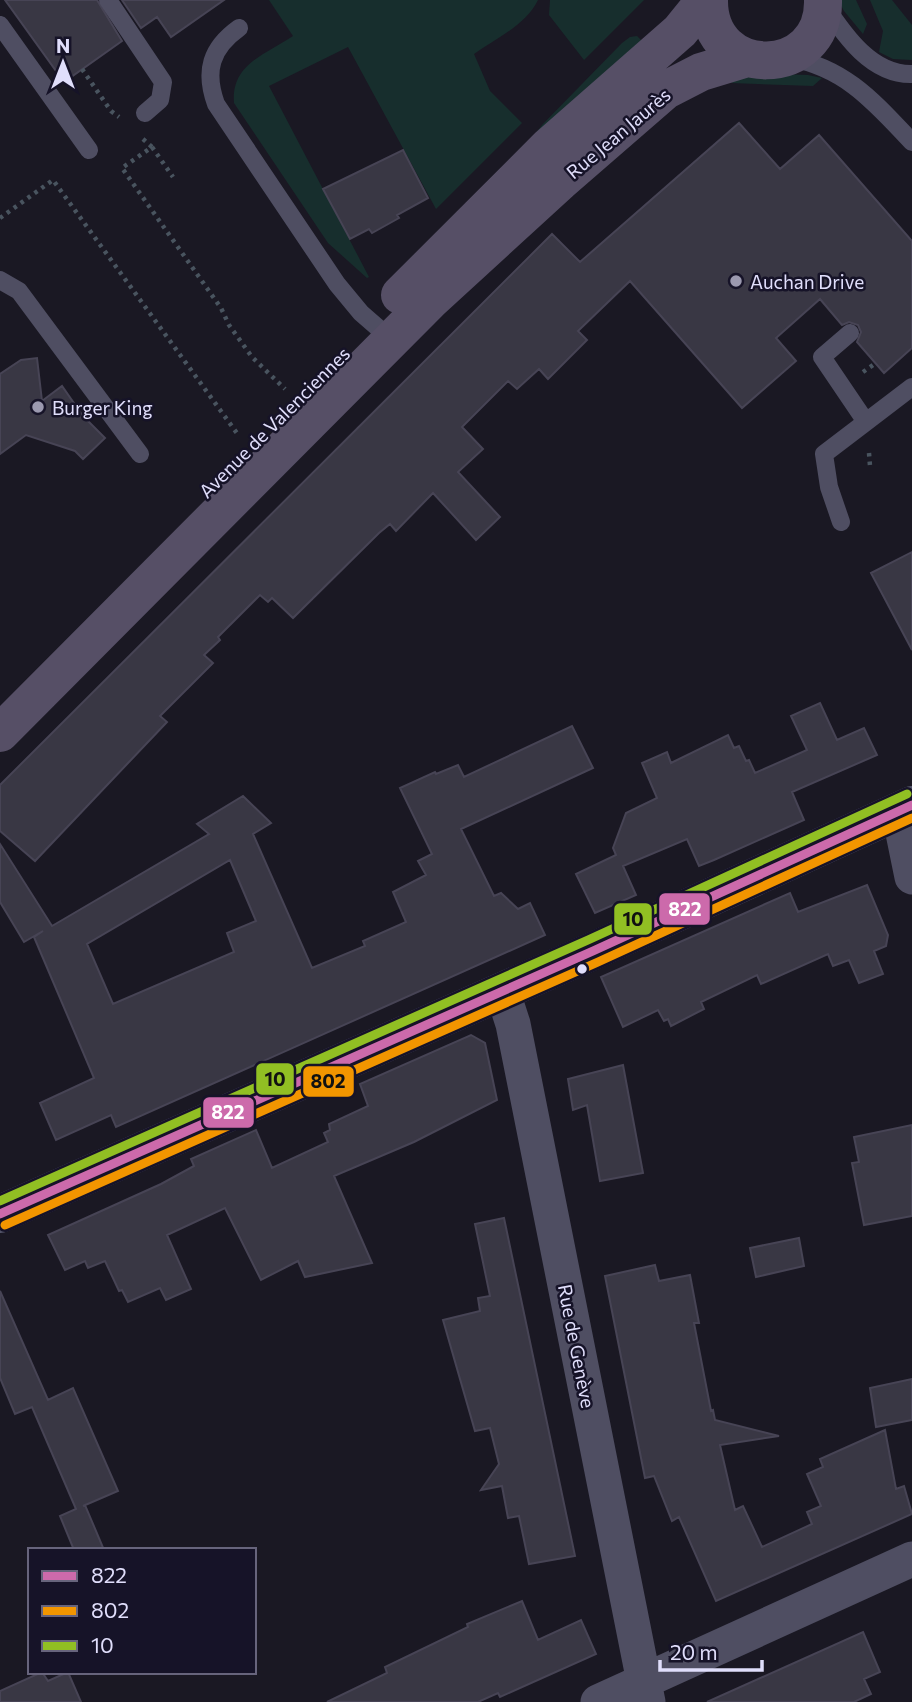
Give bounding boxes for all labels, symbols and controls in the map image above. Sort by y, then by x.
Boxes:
north arrow [28,28,98,98]
text: N [56,34,70,57]
street label: Rue Jean Jaurès [561,83,675,183]
place label: Auchan Drive [750,270,864,293]
marker: Auchan Drive [728,273,744,289]
street label: Avenue de Valenciennes [194,342,354,502]
place label: Burger King [52,396,153,419]
marker: Burger King [30,399,46,415]
line badge: 822 [658,892,711,926]
text: 822 [668,897,702,920]
line badge: 10 [613,902,653,936]
text: 10 [622,907,644,930]
unlabelled marker [575,962,589,976]
line badge: 10 [255,1062,295,1096]
line badge: 802 [302,1065,355,1098]
text: 10 [264,1067,286,1090]
text: 802 [310,1069,346,1092]
line badge: 822 [202,1096,255,1129]
text: 822 [211,1100,245,1123]
street label: Rue de Genève [554,1282,600,1410]
legend [28,1548,256,1674]
text: 822 [91,1562,127,1587]
text: 802 [91,1597,129,1622]
scale bar [660,1628,762,1672]
text: 10 [91,1632,114,1657]
text: 20 m [670,1639,718,1664]

